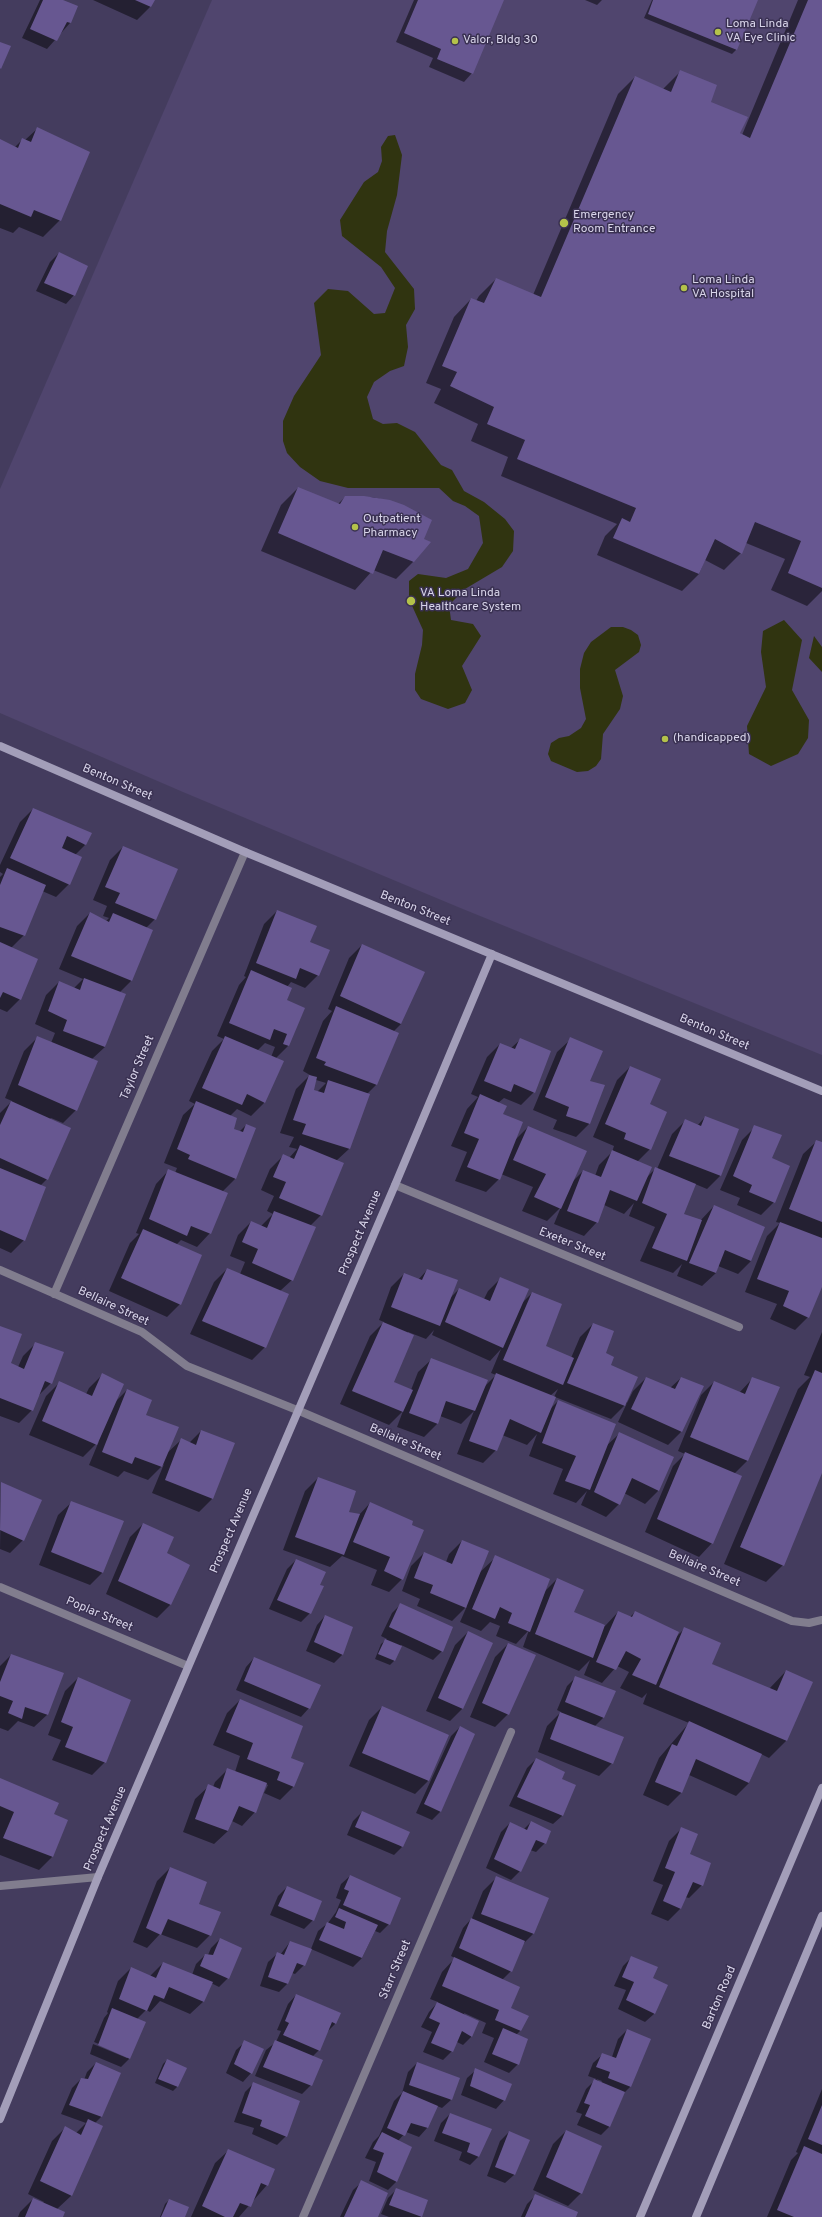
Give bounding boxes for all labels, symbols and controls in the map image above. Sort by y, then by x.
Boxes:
place label: Loma Linda VA Eye Clinic [726,18,796,46]
marker: Loma Linda VA Eye Clinic [713,27,723,37]
place label: Valor, Bldg 30 [463,34,538,48]
marker: Valor, Bldg 30 [450,36,460,46]
place label: Emergency Room Entrance [573,209,655,237]
marker: Emergency Room Entrance [558,217,570,229]
place label: Loma Linda VA Hospital [692,274,754,302]
marker: Loma Linda VA Hospital [679,283,689,293]
place label: Outpatient Pharmacy [363,513,421,541]
marker: Outpatient Pharmacy [350,522,360,532]
place label: VA Loma Linda Healthcare System [420,587,521,615]
marker: VA Loma Linda Healthcare System [405,595,417,607]
place label: (handicapped) [673,732,751,746]
marker: (handicapped) [660,734,670,744]
street label: Benton Street [80,762,154,804]
street label: Benton Street [378,888,452,930]
street label: Benton Street [677,1012,751,1054]
street label: Taylor Street [118,1033,158,1103]
street label: Prospect Avenue [337,1188,385,1278]
street label: Exeter Street [536,1225,608,1265]
street label: Bellaire Street [75,1284,151,1330]
street label: Bellaire Street [367,1421,443,1465]
street label: Prospect Avenue [208,1486,256,1576]
street label: Bellaire Street [666,1547,742,1591]
street label: Poplar Street [63,1594,135,1636]
street label: Prospect Avenue [82,1784,130,1874]
street label: Starr Street [377,1938,415,2002]
street label: Barton Road [700,1964,740,2032]

